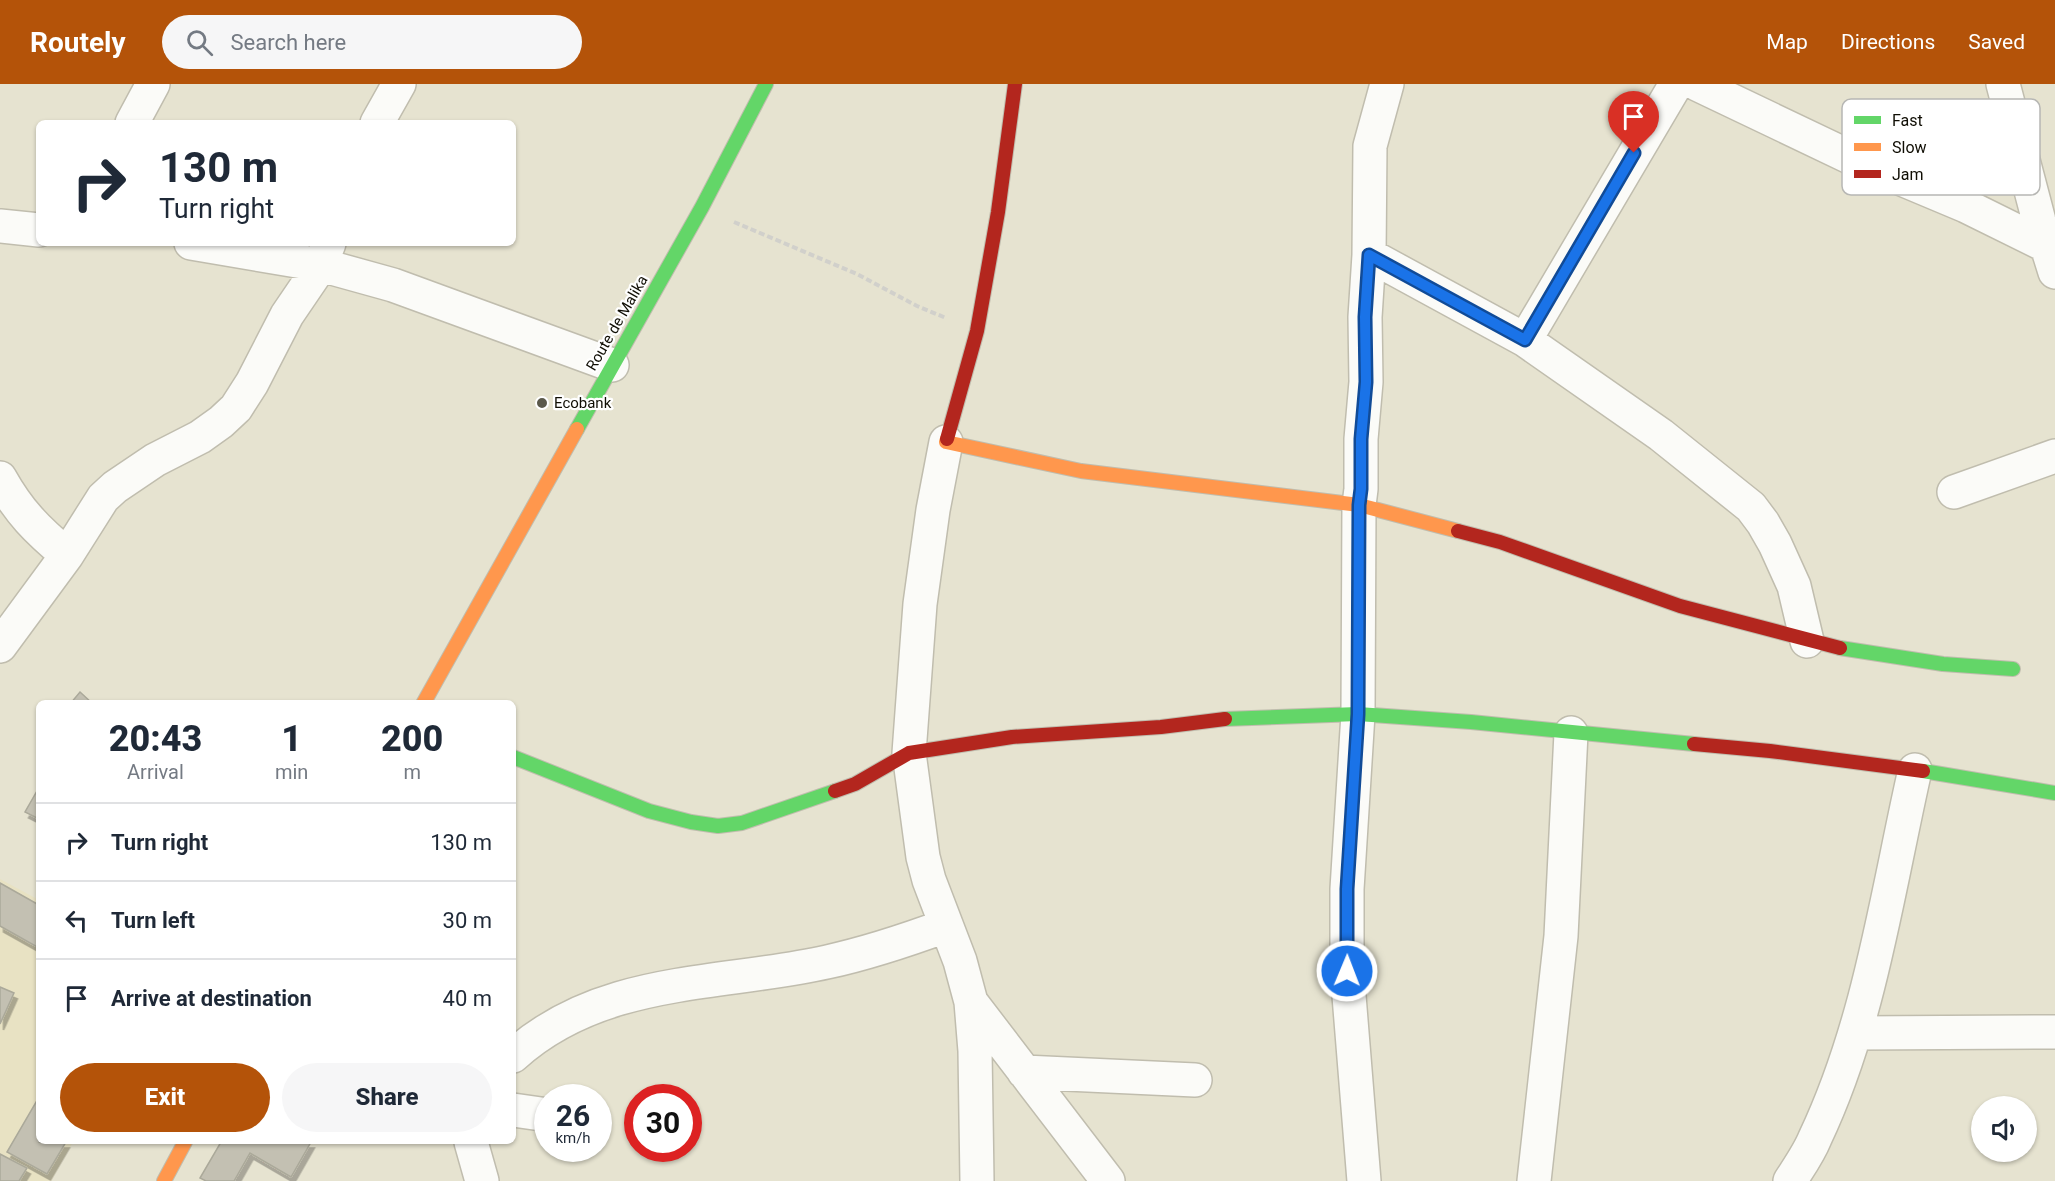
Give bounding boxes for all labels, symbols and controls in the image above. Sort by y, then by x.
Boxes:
search box [162,15,582,69]
text: Routely [30,26,126,59]
icon: search [183,26,216,59]
text: Search here [231,30,346,55]
text: Map [1766,30,1808,54]
text: Directions [1841,30,1935,54]
text: Saved [1968,30,2025,54]
pin [1608,91,1659,153]
legend [1842,99,2040,195]
icon: arrive [1617,100,1650,133]
text: Fast [1892,111,1923,130]
text: Slow [1892,138,1927,157]
text: 130 m [159,143,278,192]
icon: right [60,144,138,222]
text: Jam [1892,165,1924,184]
text: Turn right [159,193,274,225]
street label: Route de Malika [582,272,652,374]
place label: Ecobank [554,394,612,412]
marker: Ecobank [535,396,549,410]
text: 20:43 [109,718,202,760]
text: 1 [281,718,302,760]
text: 200 [381,718,443,760]
text: Arrival [127,760,184,784]
text: min [275,760,308,784]
text: m [403,760,421,784]
icon: right [60,826,93,859]
text: Turn right [111,830,208,855]
text: 130 m [430,830,492,855]
icon: left [60,904,93,937]
text: Turn left [111,908,195,933]
text: 30 m [443,908,492,933]
position arrow [1315,939,1379,1003]
icon: arrive [60,982,93,1015]
text: Arrive at destination [111,986,312,1011]
text: 40 m [443,986,492,1011]
button: Exit [60,1063,270,1132]
button: Share [282,1063,492,1132]
speed limit sign: 30 [624,1084,702,1162]
map controls [1971,1096,2037,1162]
button: sound [1971,1096,2037,1162]
text: 26 [556,1098,590,1133]
text: km/h [555,1129,591,1147]

